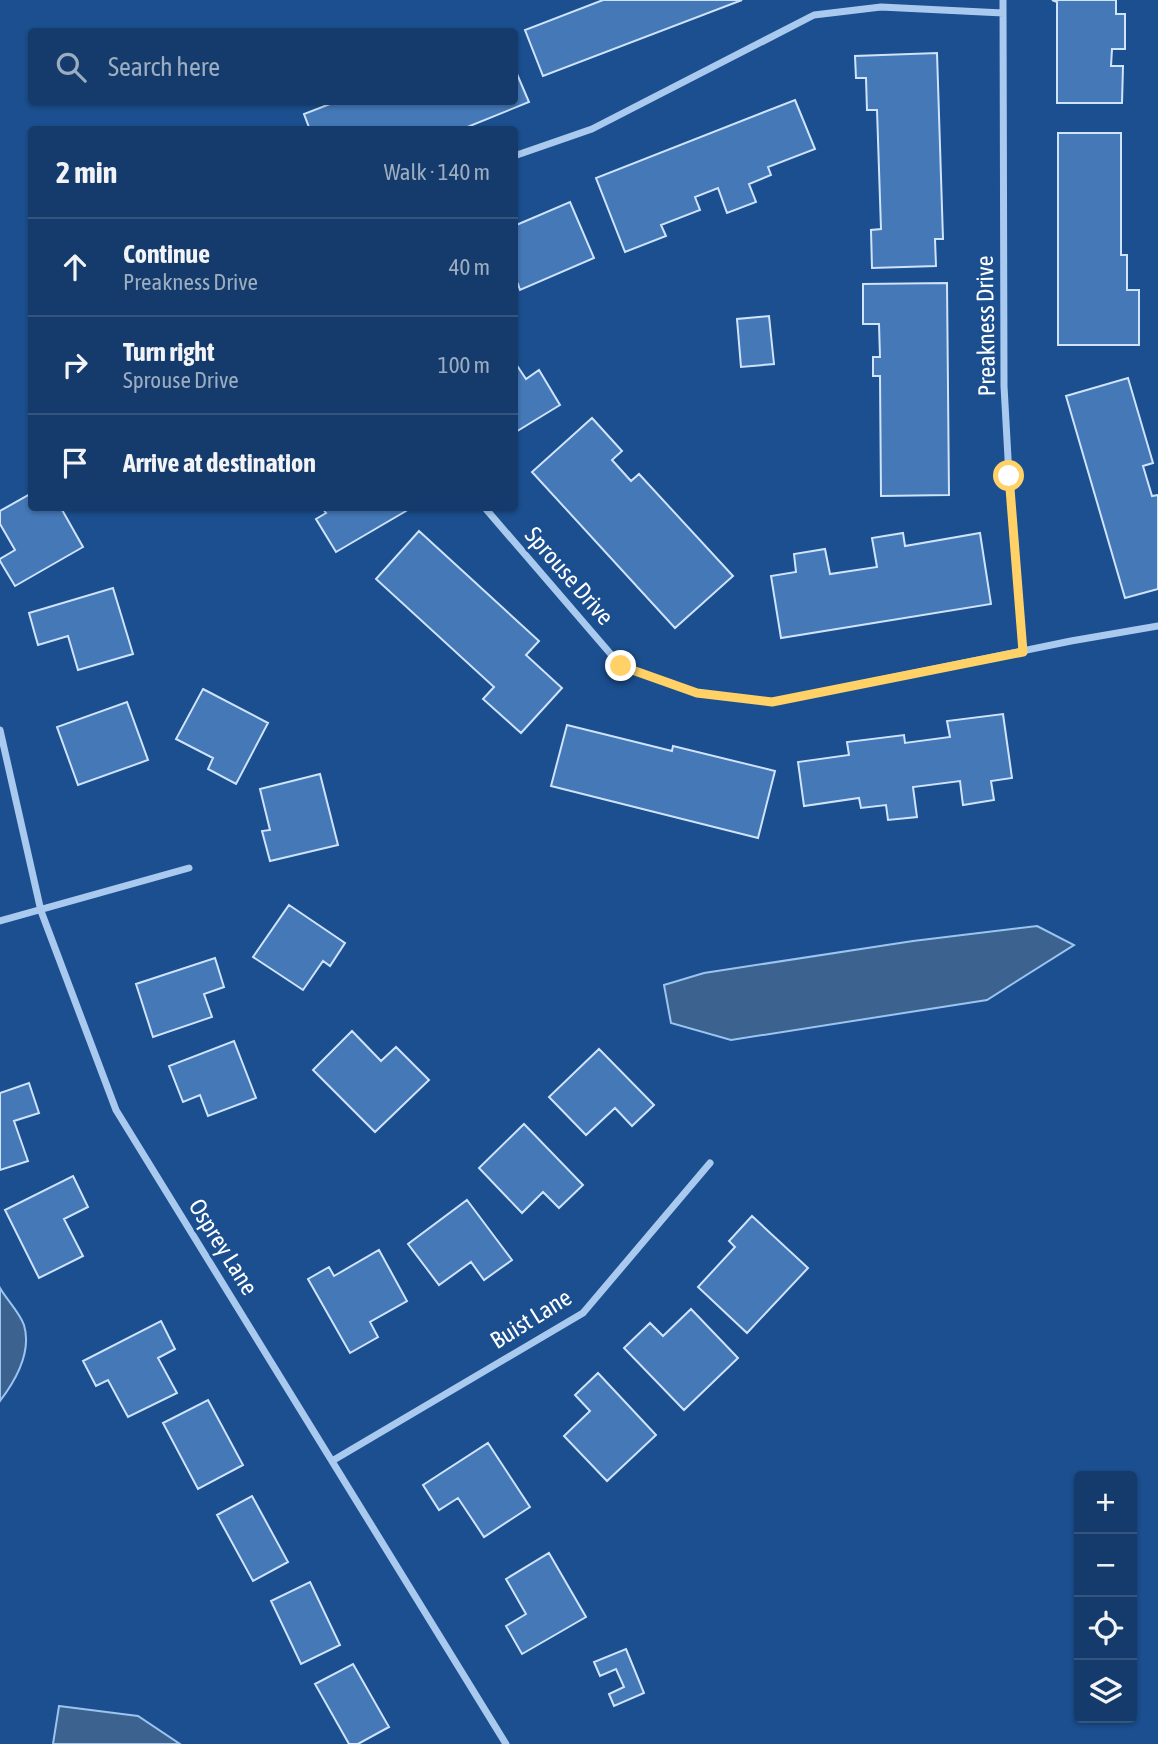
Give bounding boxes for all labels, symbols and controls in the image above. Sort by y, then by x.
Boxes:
search box [28,28,518,105]
icon: search [52,48,90,86]
text: Search here [108,52,220,82]
text: 2 min [56,155,117,189]
text: Walk · 140 m [384,159,490,185]
text: Continue [123,239,210,269]
icon: ahead [56,248,94,286]
text: 40 m [449,254,490,280]
street label: Preakness Drive [971,255,1000,397]
text: Preakness Drive [123,269,258,295]
text: Turn right [123,337,214,367]
icon: right [56,346,94,384]
text: 100 m [438,352,490,378]
text: Sprouse Drive [123,367,239,393]
icon: arrive [56,444,94,482]
text: Arrive at destination [123,448,316,478]
route start [993,460,1024,491]
street label: Sprouse Drive [520,521,619,630]
route end [605,650,636,681]
street label: Osprey Lane [183,1194,263,1300]
street label: Buist Lane [485,1283,576,1354]
map controls [1074,1471,1137,1723]
button: + [1074,1471,1137,1534]
button: − [1074,1534,1137,1597]
button: locate [1074,1597,1137,1660]
button: layers [1074,1660,1137,1723]

